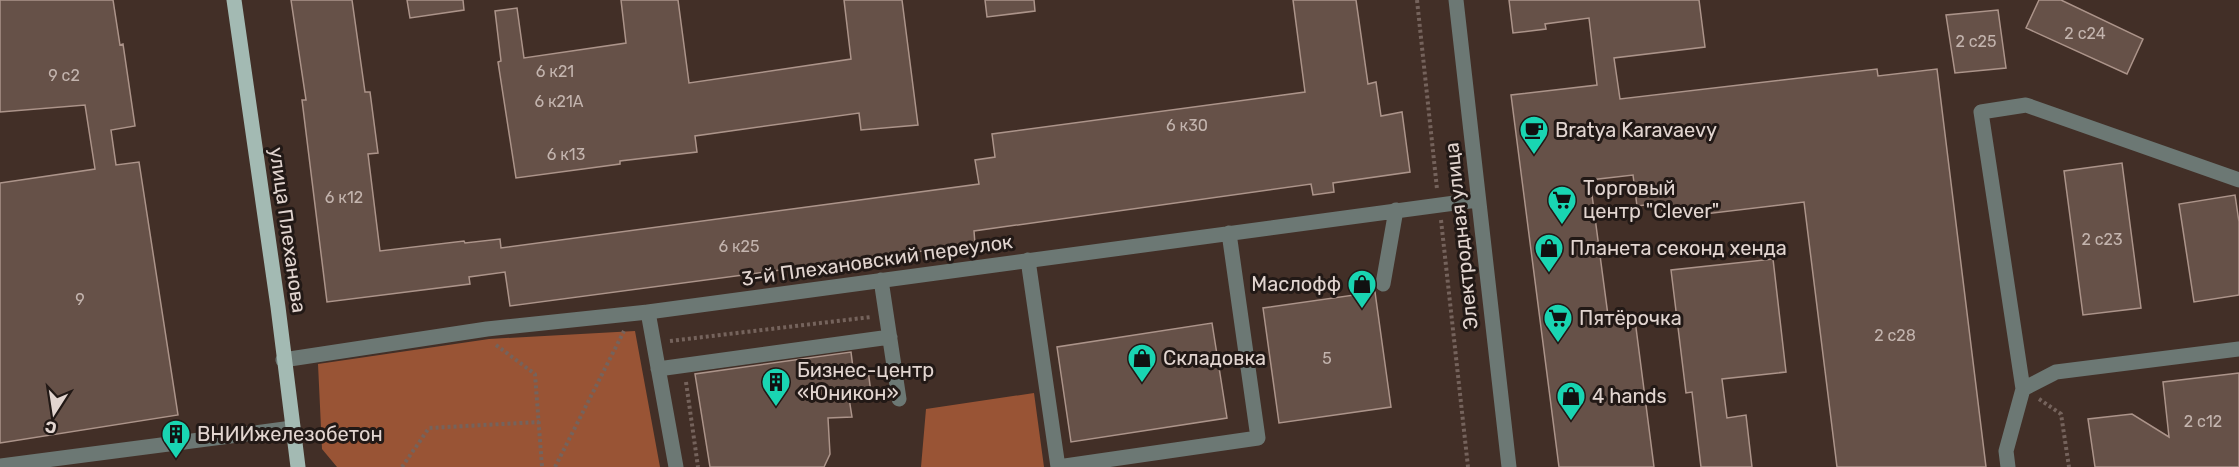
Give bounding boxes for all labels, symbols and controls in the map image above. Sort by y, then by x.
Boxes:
house number: 2 с24 [2064,24,2106,43]
house number: 2 с25 [1955,32,1997,51]
house number: 6 к21 [536,62,574,81]
house number: 9 с2 [48,66,80,85]
house number: 6 к21А [534,92,584,111]
cafe icon: Bratya Karavaevy [1518,114,1550,156]
house number: 6 к30 [1166,116,1208,135]
place label: Bratya Karavaevy [1555,118,1717,142]
street label: Электродная улица [1439,141,1483,331]
house number: 6 к13 [547,145,585,164]
street label: улица Плеханова [264,146,312,314]
place label: Торговый центр "Clever" [1583,176,1719,223]
supermarket icon: Торговый центр "Clever" [1546,184,1578,226]
house number: 6 к12 [325,188,363,207]
street label: 3-й Плехановский переулок [740,229,1014,291]
house number: 2 с23 [2081,230,2123,249]
shop icon: Планета секонд хенда [1533,232,1565,274]
place label: Планета секонд хенда [1570,236,1787,260]
house number: 6 к25 [718,237,760,256]
shop icon: Маслофф [1346,268,1378,310]
place label: Маслофф [1251,272,1341,296]
house number: 9 [75,290,85,309]
supermarket icon: Пятёрочка [1542,302,1574,344]
place label: Пятёрочка [1579,306,1682,330]
house number: 2 с28 [1874,326,1916,345]
shop icon: Складовка [1126,342,1158,384]
place label: Складовка [1163,346,1266,370]
house number: 5 [1322,349,1332,368]
place label: Бизнес-центр «Юникон» [797,358,934,405]
building icon: Бизнес-центр «Юникон» [760,366,792,408]
shop icon: 4 hands [1555,380,1587,422]
north arrow [24,383,84,443]
place label: 4 hands [1592,384,1667,408]
house number: 2 с12 [2184,412,2222,431]
text: С [44,417,58,438]
building icon: ВНИИжелезобетон [160,418,192,460]
place label: ВНИИжелезобетон [197,422,383,446]

